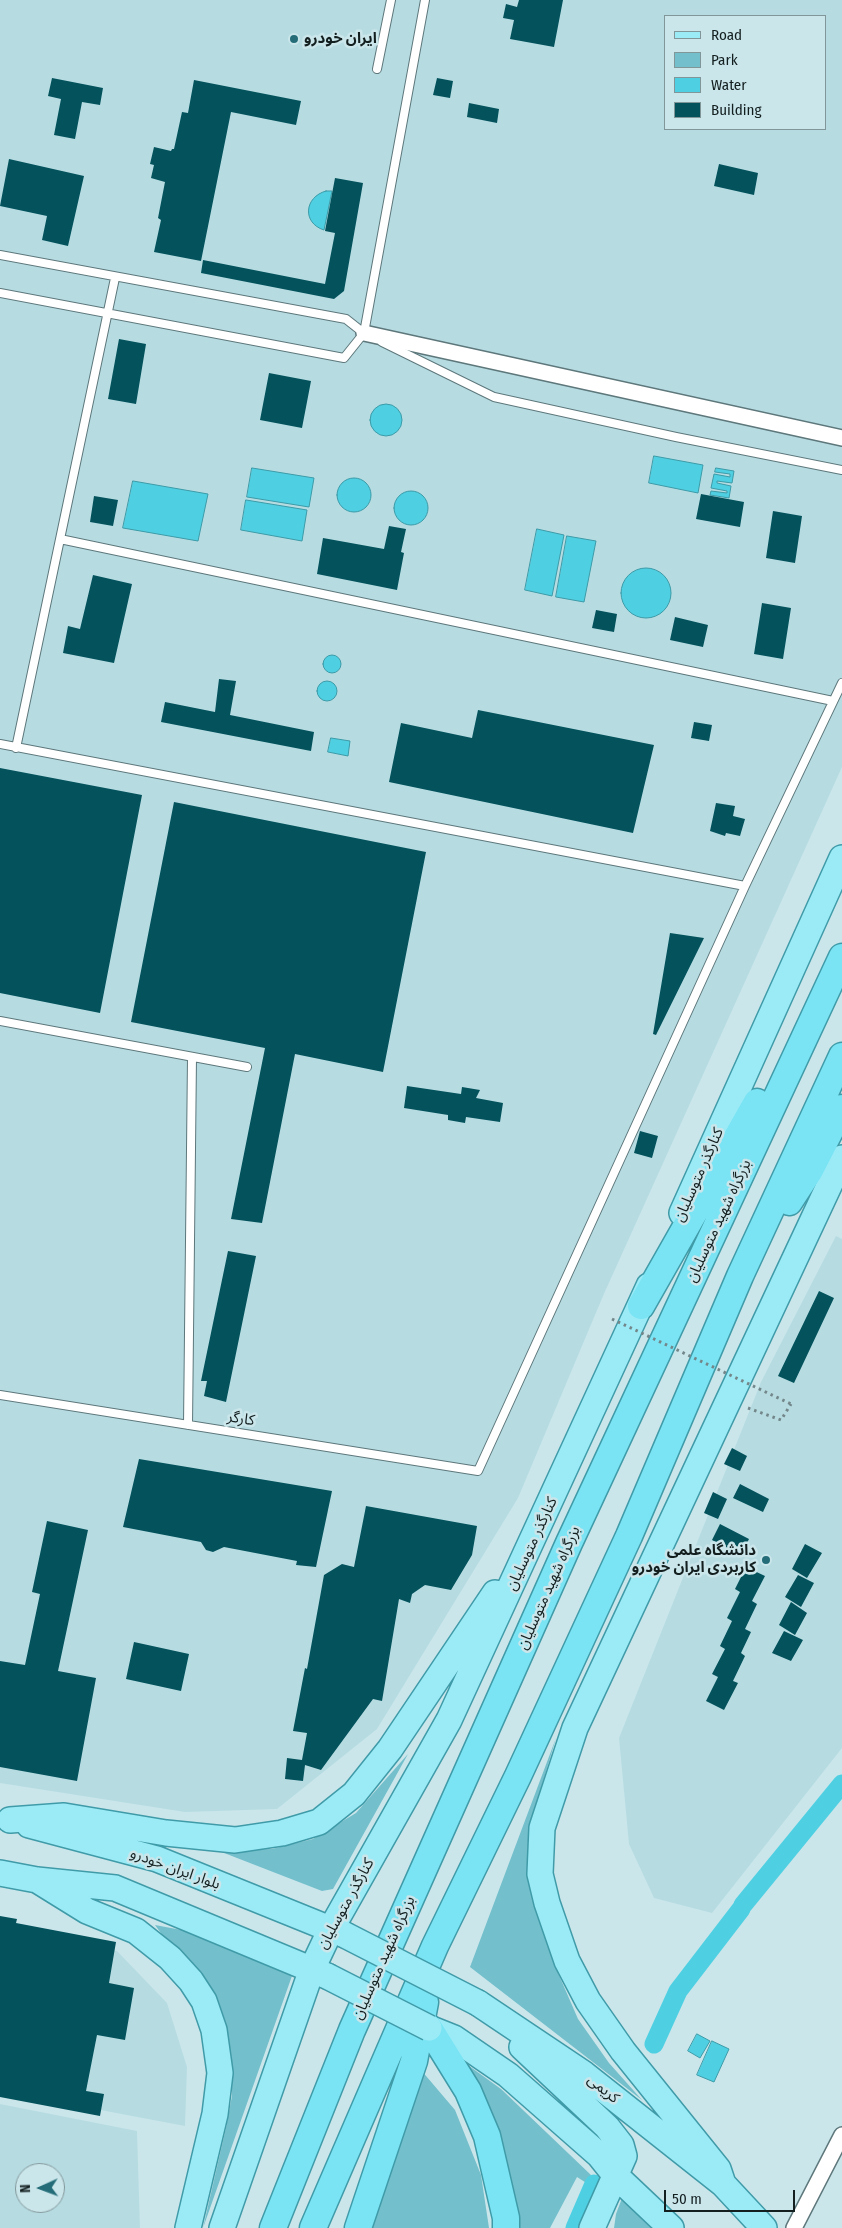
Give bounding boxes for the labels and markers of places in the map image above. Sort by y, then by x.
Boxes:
place label: ایران خودرو [304,30,377,48]
marker: ایران خودرو [288,33,300,45]
place label: دانشگاه علمی کاربردی ایران خودرو [632,1542,756,1577]
marker: دانشگاه علمی کاربردی ایران خودرو [760,1554,772,1566]

